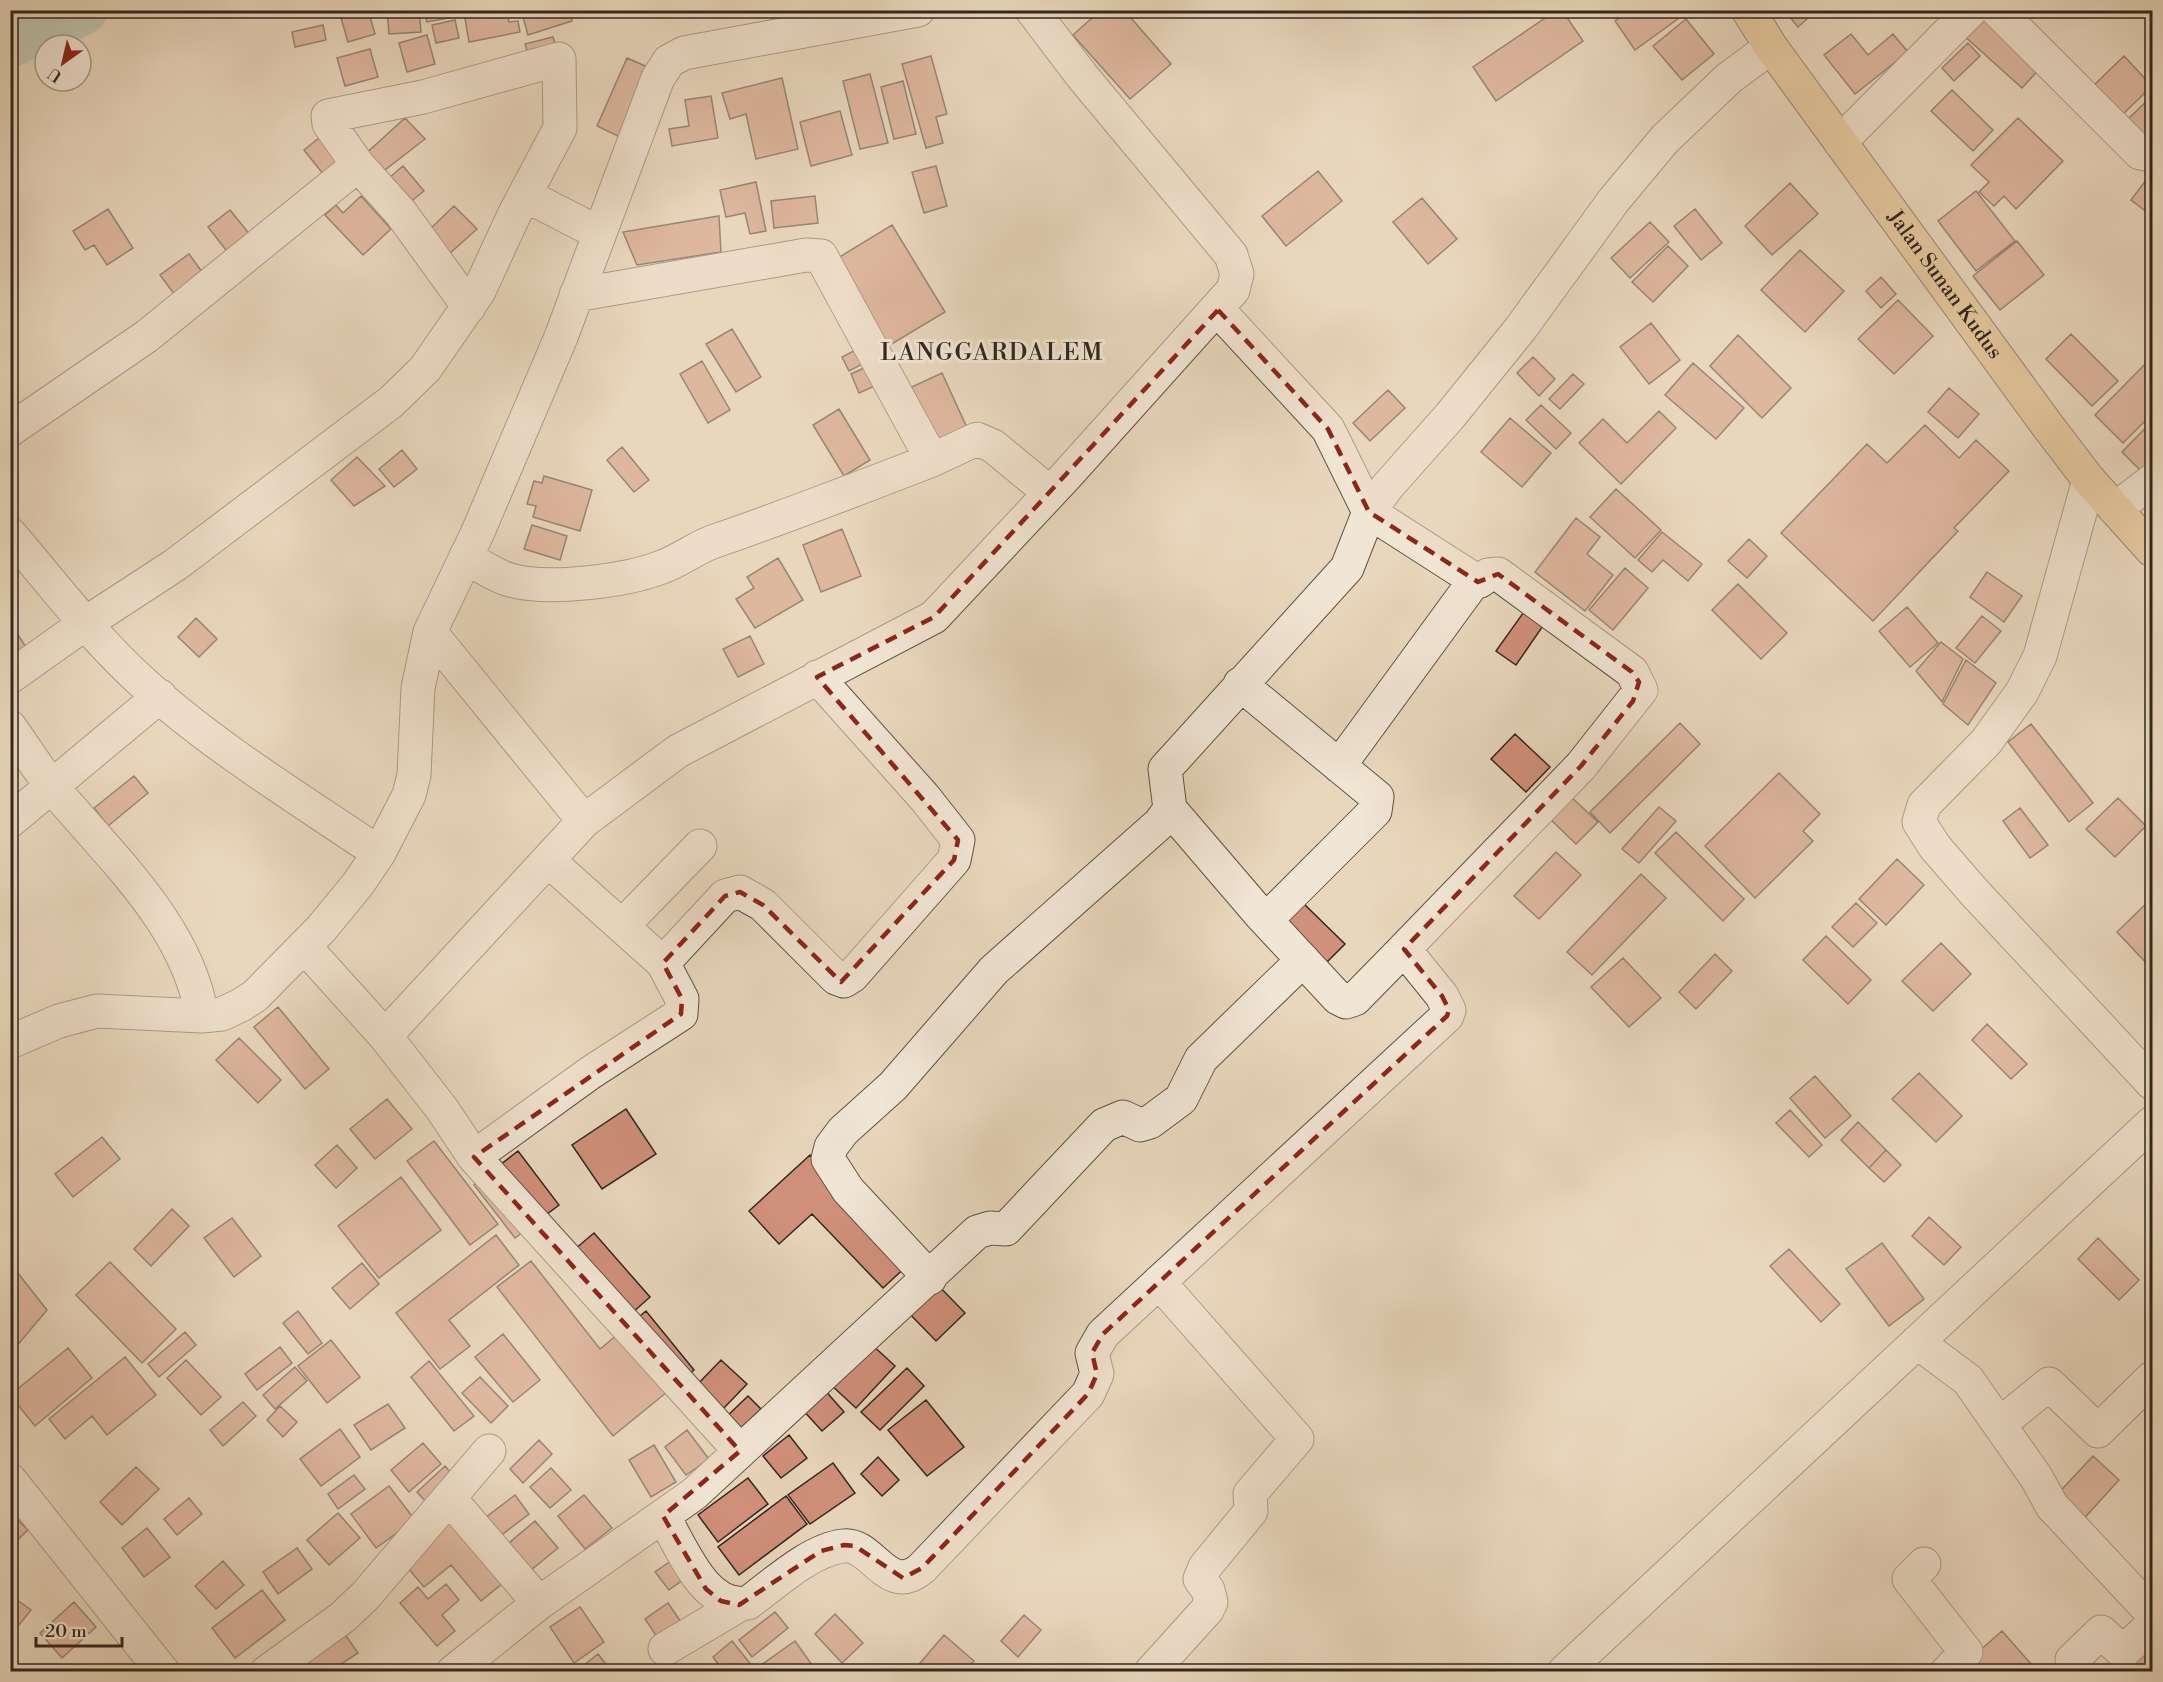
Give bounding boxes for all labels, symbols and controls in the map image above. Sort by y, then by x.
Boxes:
north arrow [33,33,93,93]
text: U [44,63,66,86]
street label: Jalan Sunan Kudus [1881,204,2008,364]
district label: LANGGARDALEM [880,338,1104,368]
scale bar [36,1610,122,1648]
text: 20 m [45,1620,87,1643]

